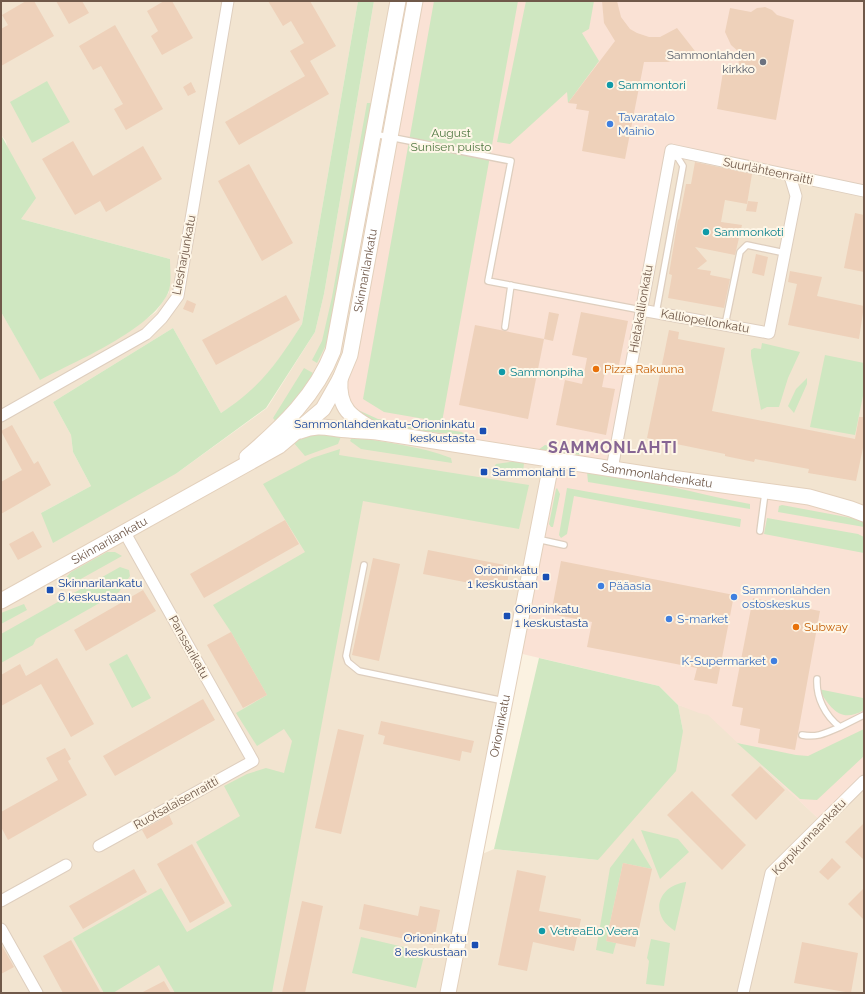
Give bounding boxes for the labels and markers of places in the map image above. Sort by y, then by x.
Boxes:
place label: Sammonlahden kirkko [667,48,755,76]
marker: Sammonlahden kirkko [758,57,768,67]
place label: Sammontori [618,78,686,92]
marker: Sammontori [605,80,615,90]
place label: Tavaratalo Mainio [618,110,675,138]
marker: Tavaratalo Mainio [605,119,615,129]
place label: Sammonkoti [714,225,784,239]
marker: Sammonkoti [701,227,711,237]
place label: Pizza Rakuuna [604,362,684,376]
marker: Pizza Rakuuna [591,364,601,374]
place label: Sammonpiha [510,365,584,379]
marker: Sammonpiha [497,367,507,377]
place label: Sammonlahdenkatu-Orioninkatu keskustasta [294,417,475,445]
marker: Sammonlahdenkatu-Orioninkatu keskustasta [478,426,488,436]
place label: Sammonlahti E [492,465,576,479]
marker: Sammonlahti E [479,467,489,477]
place label: Orioninkatu 1 keskustaan [468,563,538,591]
marker: Orioninkatu 1 keskustaan [541,572,551,582]
place label: Skinnarilankatu 6 keskustaan [58,576,142,604]
place label: Pääasia [609,579,651,593]
marker: Pääasia [596,581,606,591]
place label: Sammonlahden ostoskeskus [742,583,830,611]
marker: Skinnarilankatu 6 keskustaan [45,585,55,595]
marker: Sammonlahden ostoskeskus [729,592,739,602]
place label: Orioninkatu 1 keskustasta [515,602,588,630]
marker: Orioninkatu 1 keskustasta [502,611,512,621]
place label: S-market [677,612,728,626]
marker: S-market [664,614,674,624]
place label: Subway [804,620,849,634]
marker: Subway [791,622,801,632]
place label: K-Supermarket [682,654,766,668]
marker: K-Supermarket [769,656,779,666]
place label: VetreaElo Veera [550,924,638,938]
marker: VetreaElo Veera [537,926,547,936]
place label: Orioninkatu 8 keskustaan [395,931,467,959]
marker: Orioninkatu 8 keskustaan [470,940,480,950]

